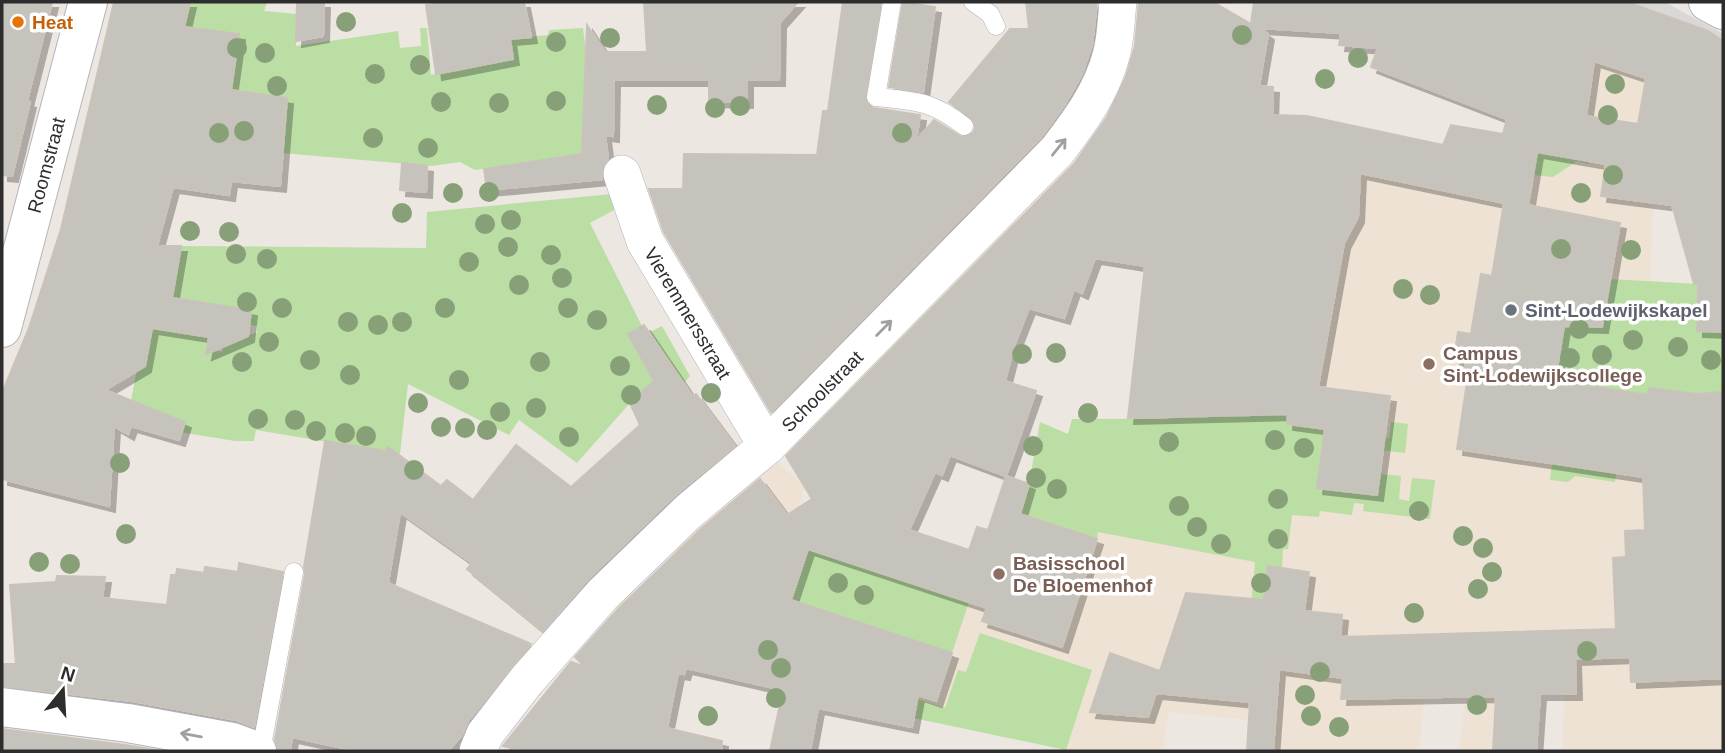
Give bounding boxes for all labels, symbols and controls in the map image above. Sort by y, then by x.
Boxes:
place label: Heat [32,12,74,33]
marker: Heat [10,14,26,30]
street label: Roomstraat [24,114,70,215]
one-way arrow [1052,139,1067,157]
street label: Vieremmersstraat [640,244,735,383]
place label: Sint-Lodewijkskapel [1525,300,1708,321]
marker: Sint-Lodewijkskapel [1503,302,1519,318]
one-way arrow [875,319,892,336]
place label: Campus Sint-Lodewijkscollege [1443,343,1643,386]
street label: Schoolstraat [778,346,868,436]
marker: Campus Sint-Lodewijkscollege [1421,356,1437,372]
place label: Basisschool De Bloemenhof [1013,553,1153,596]
marker: Basisschool De Bloemenhof [991,566,1007,582]
north arrow [28,655,98,725]
text: N [58,662,78,686]
one-way arrow [180,728,203,741]

